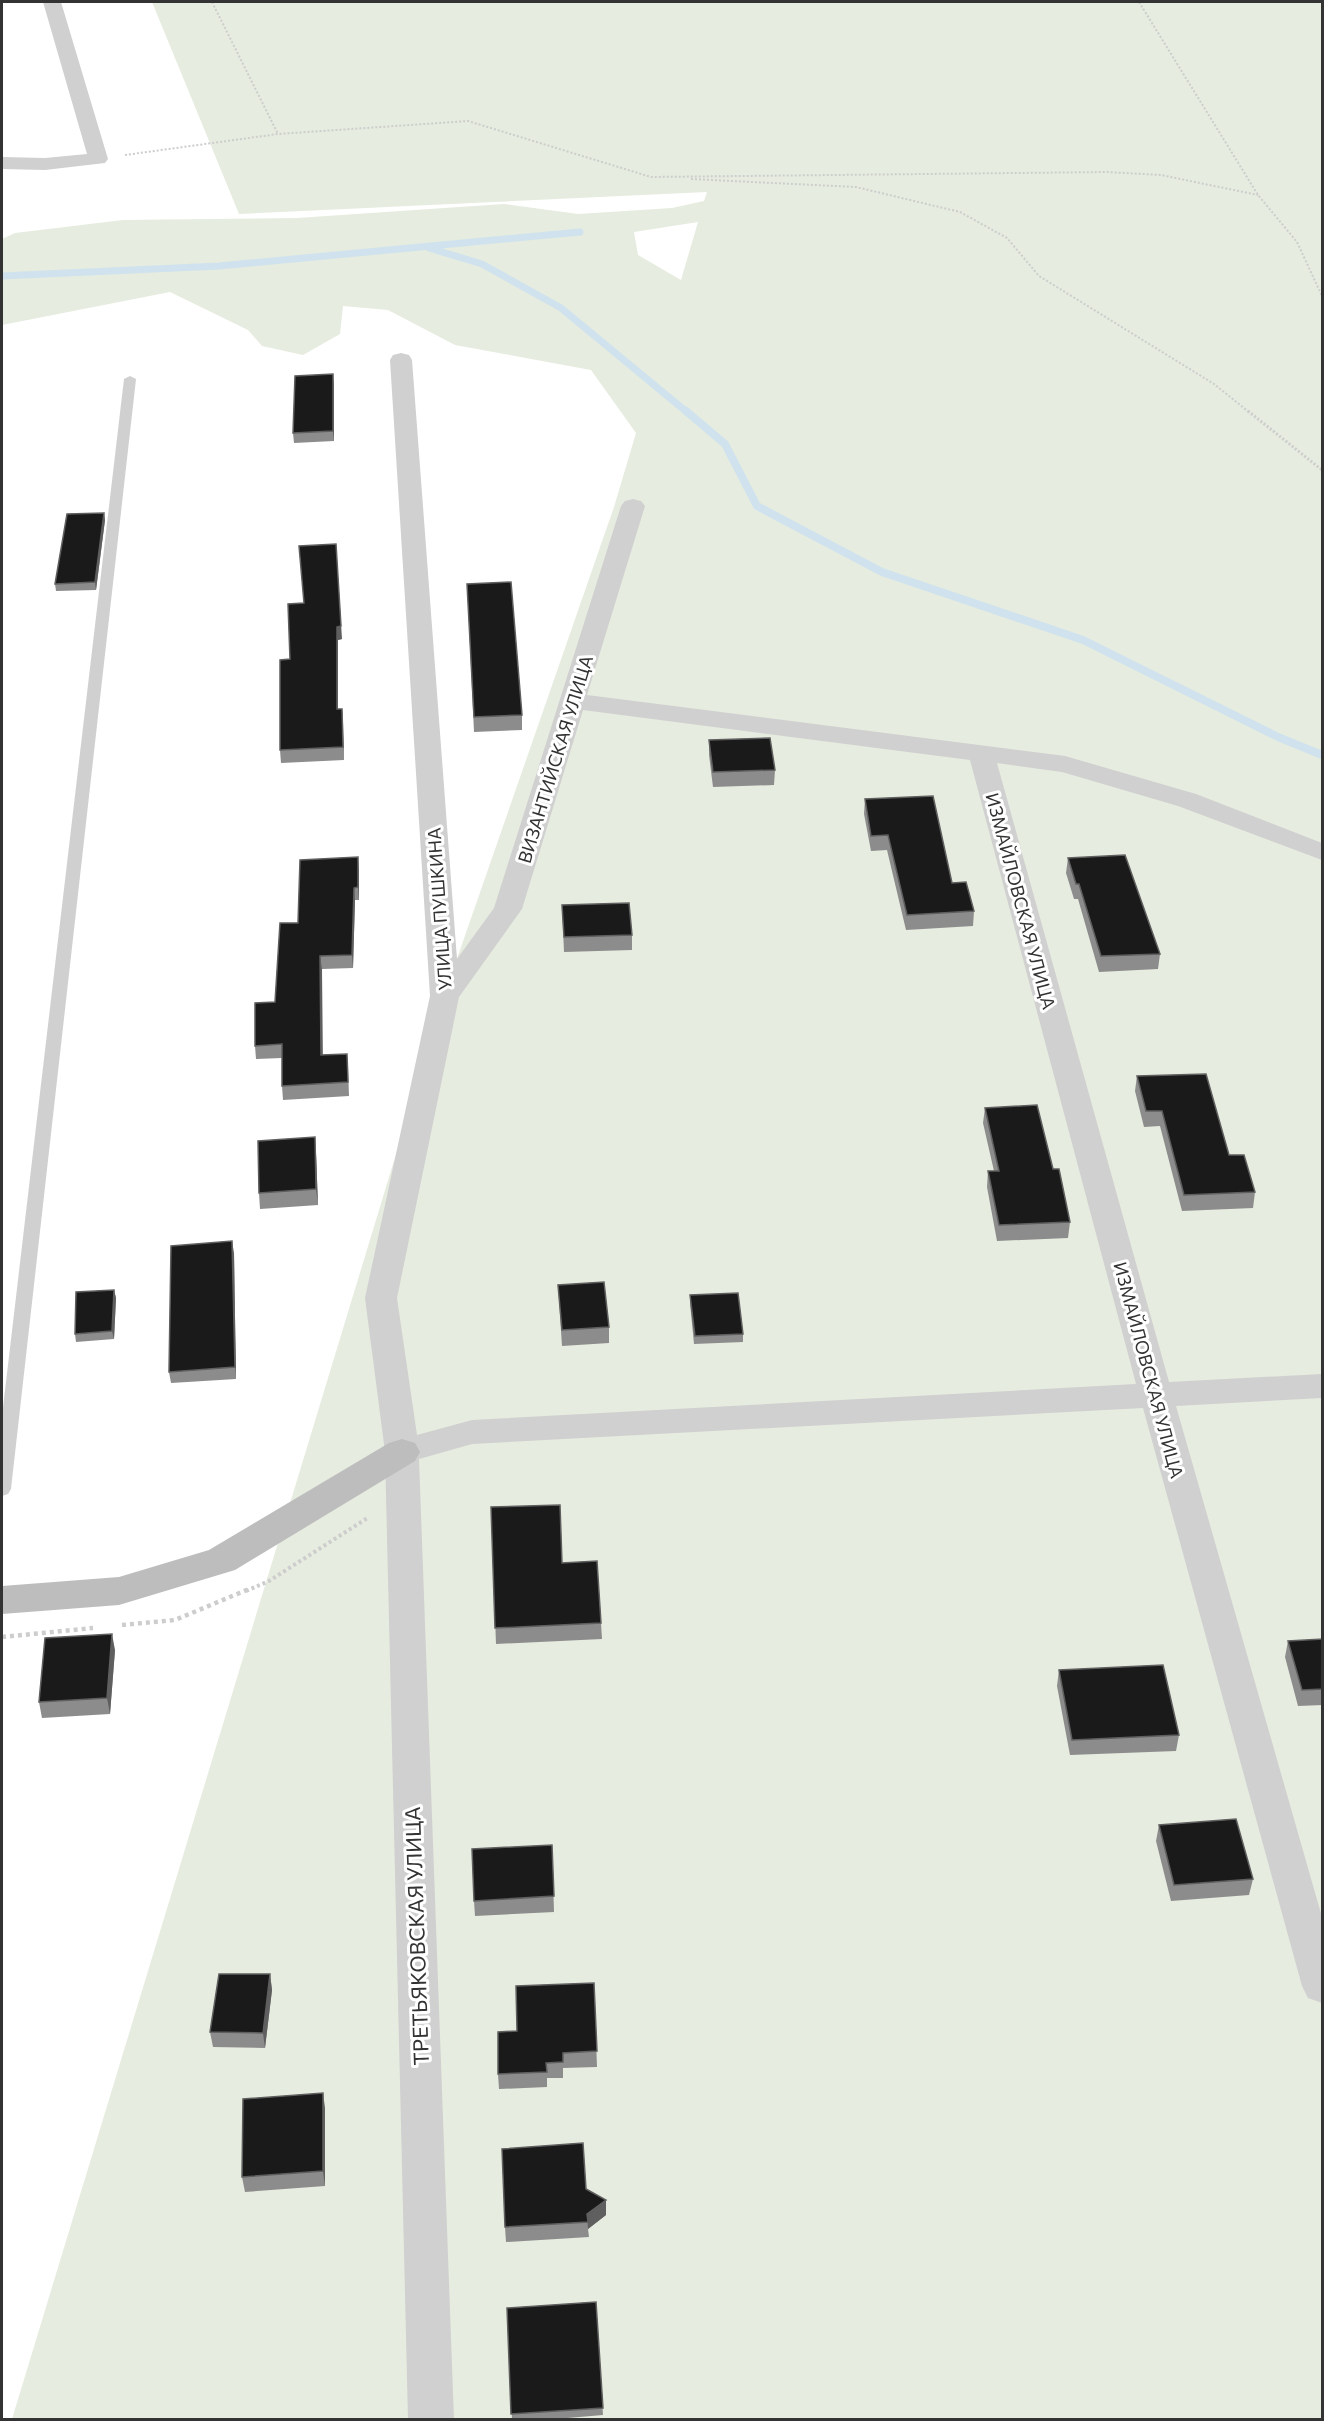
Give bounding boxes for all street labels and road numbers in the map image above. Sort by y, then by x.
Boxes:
street label: ВИЗАНТИЙСКАЯ УЛИЦА [513,652,597,866]
street label: ИЗМАЙЛОВСКАЯ УЛИЦА [982,790,1060,1012]
street label: УЛИЦА ПУШКИНА [422,827,456,991]
street label: ИЗМАЙЛОВСКАЯ УЛИЦА [1110,1259,1188,1481]
street label: ТРЕТЬЯКОВСКАЯ УЛИЦА [399,1806,433,2066]

